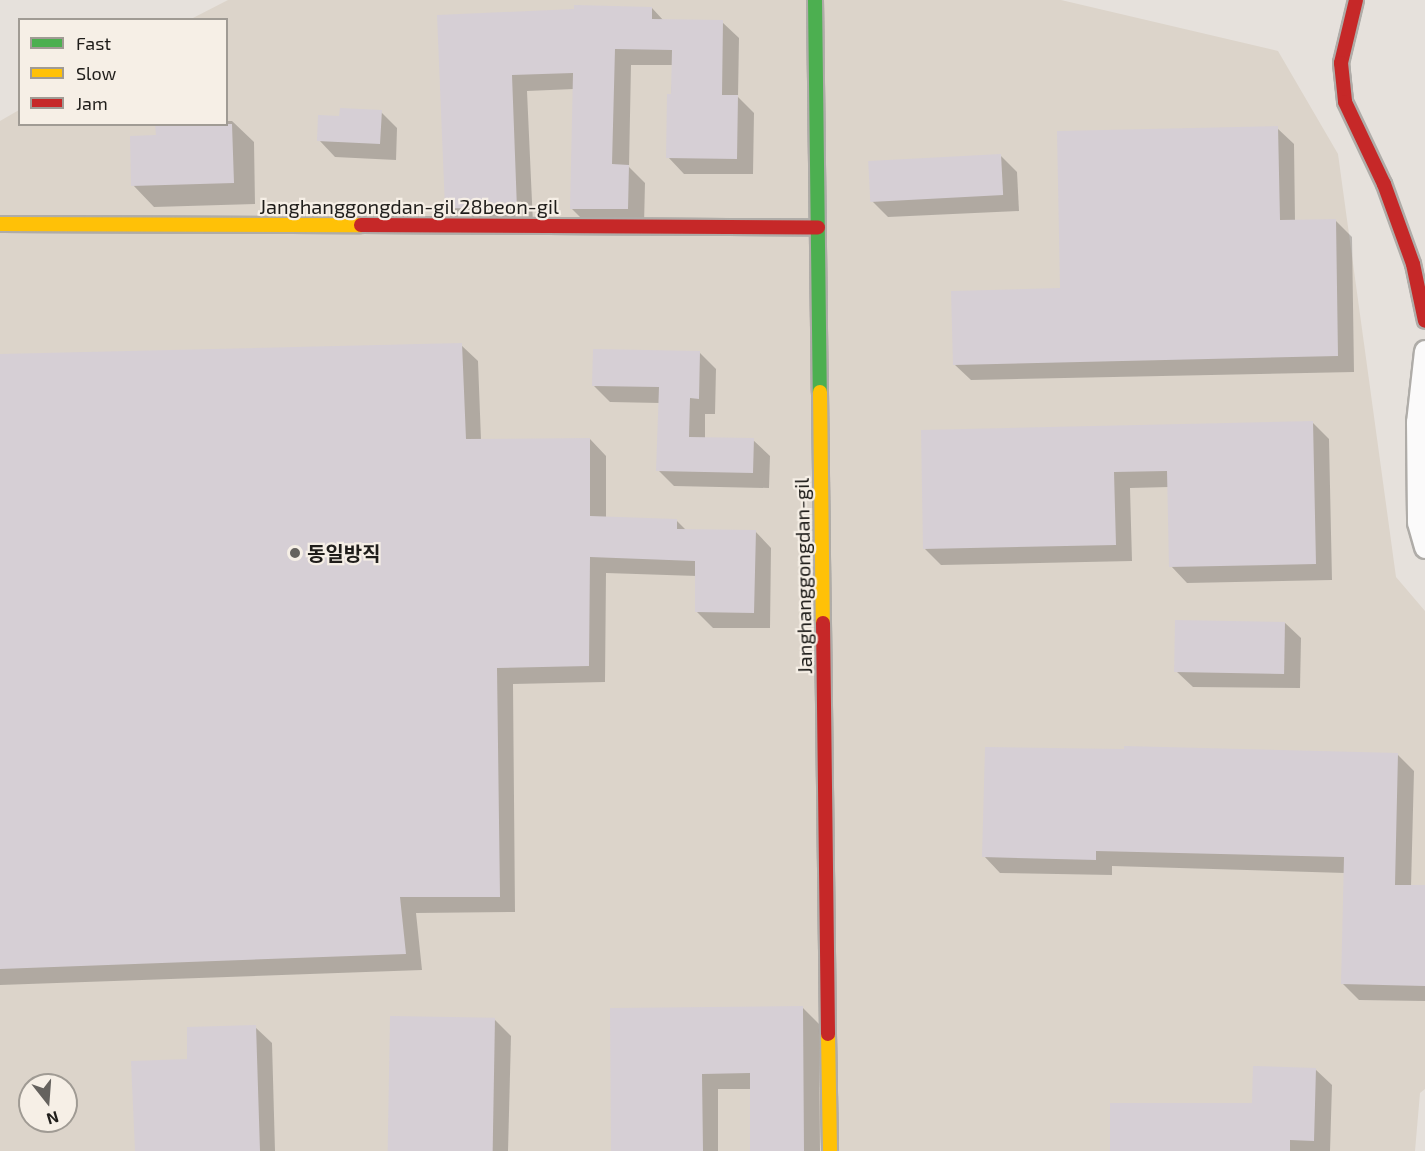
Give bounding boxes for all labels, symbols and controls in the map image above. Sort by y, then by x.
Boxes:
legend [18,18,228,126]
text: Fast [76,32,111,54]
text: Slow [76,62,116,84]
text: Jam [76,92,108,114]
street label: Janghanggongdan-gil 28beon-gil [259,194,559,218]
street label: Janghanggongdan-gil [789,478,817,674]
place label: 동일방직 [307,541,381,565]
marker: 동일방직 [288,546,302,560]
north arrow [18,1073,78,1133]
text: N [45,1108,61,1130]

